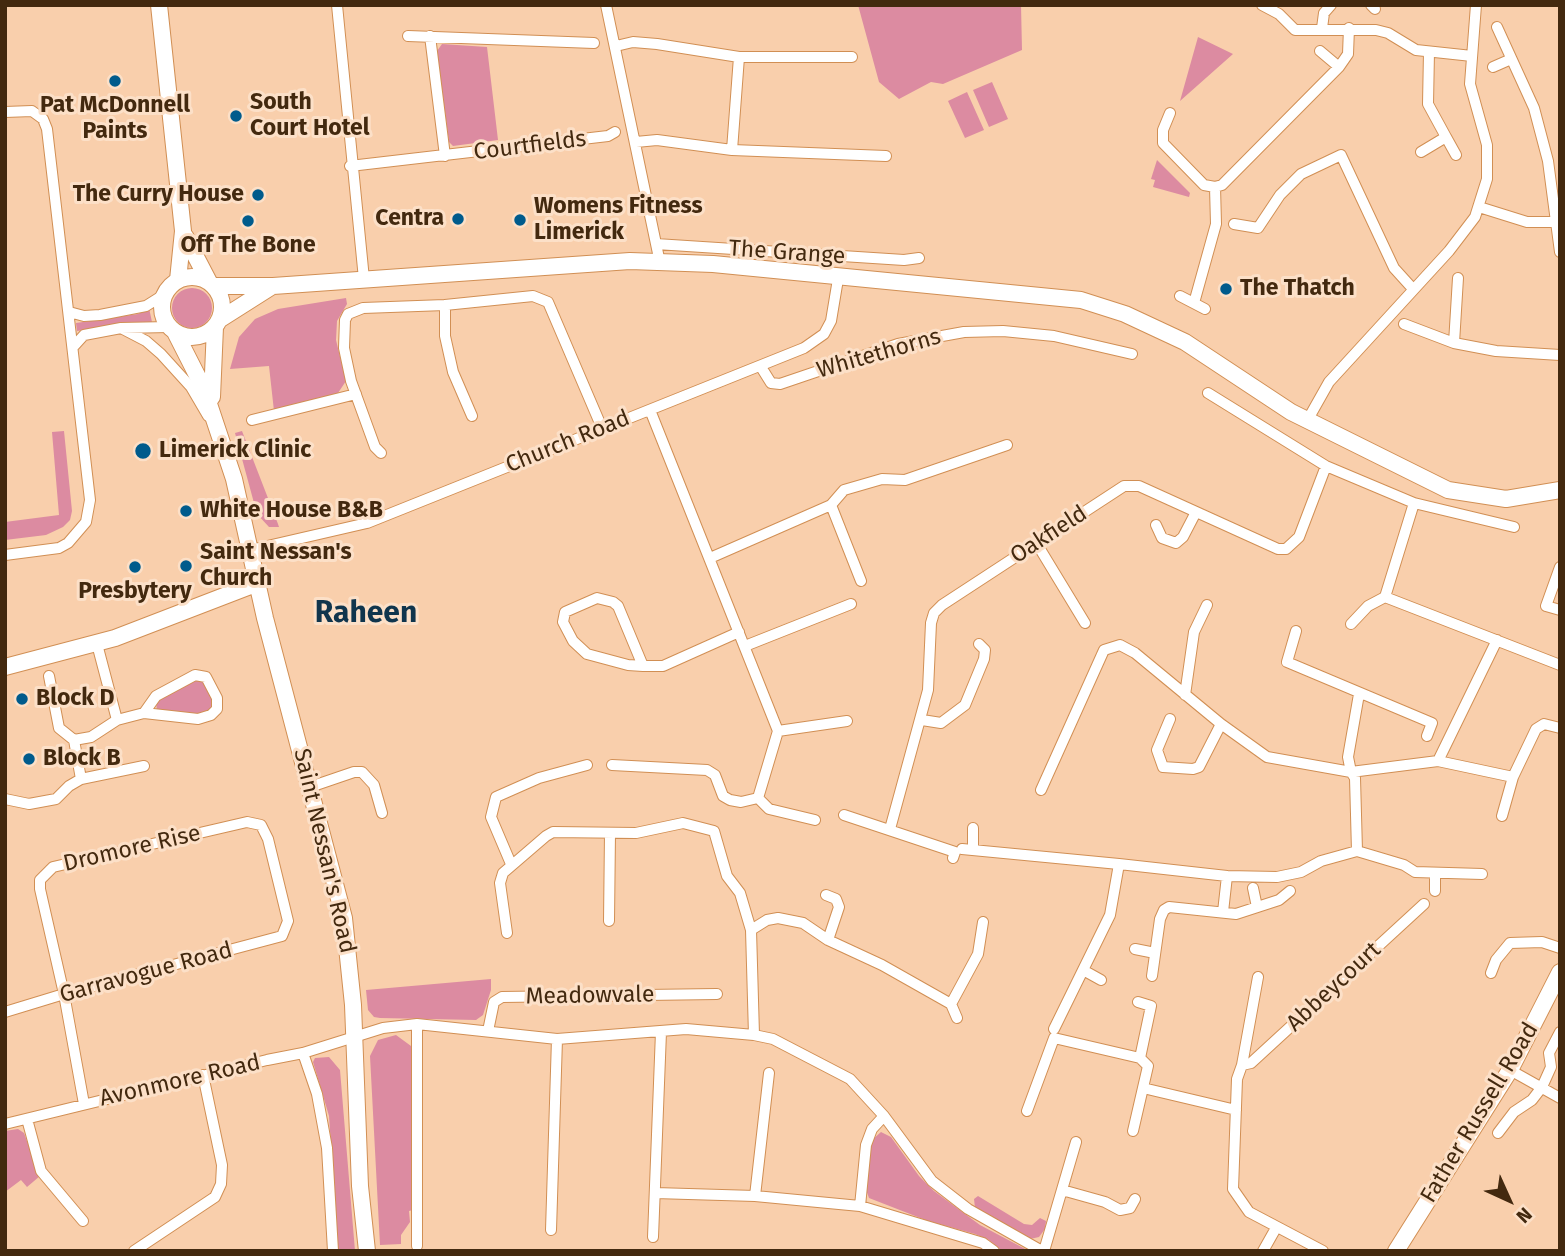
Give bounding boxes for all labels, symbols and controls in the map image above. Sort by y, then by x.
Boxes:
marker: Pat McDonnell Paints [107,73,123,89]
place label: South Court Hotel [250,89,370,143]
place label: Pat McDonnell Paints [40,92,190,146]
marker: South Court Hotel [228,108,244,124]
street label: Courtfields [472,125,588,167]
place label: The Curry House [73,181,244,209]
marker: The Curry House [250,187,266,203]
place label: Womens Fitness Limerick [534,193,703,247]
place label: Centra [375,205,444,233]
marker: Centra [450,211,466,227]
marker: Womens Fitness Limerick [512,212,528,228]
marker: Off The Bone [240,213,256,229]
place label: Off The Bone [180,232,316,260]
street label: The Grange [728,235,846,271]
place label: The Thatch [1240,275,1355,303]
marker: The Thatch [1218,281,1234,297]
street label: Whitethorns [814,323,944,385]
street label: Church Road [502,405,634,479]
place label: Limerick Clinic [159,437,311,465]
marker: Limerick Clinic [133,441,153,461]
place label: White House B&B [200,497,383,525]
street label: Oakfield [1005,500,1093,570]
marker: White House B&B [178,503,194,519]
place label: Saint Nessan's Church [200,539,352,593]
marker: Saint Nessan's Church [178,558,194,574]
marker: Presbytery [127,559,143,575]
place label: Presbytery [78,578,192,606]
district label: Raheen [315,596,417,632]
place label: Block D [36,685,114,713]
marker: Block D [14,691,30,707]
place label: Block B [43,745,121,773]
street label: Saint Nessan's Road [287,746,361,956]
marker: Block B [21,751,37,767]
street label: Dromore Rise [61,820,203,878]
street label: Abbeycourt [1281,936,1387,1038]
street label: Garravogue Road [57,937,235,1009]
street label: Meadowvale [525,981,655,1011]
street label: Father Russell Road [1415,1018,1545,1208]
street label: Avonmore Road [97,1049,263,1113]
north arrow [1474,1165,1544,1235]
text: N [1512,1203,1537,1228]

